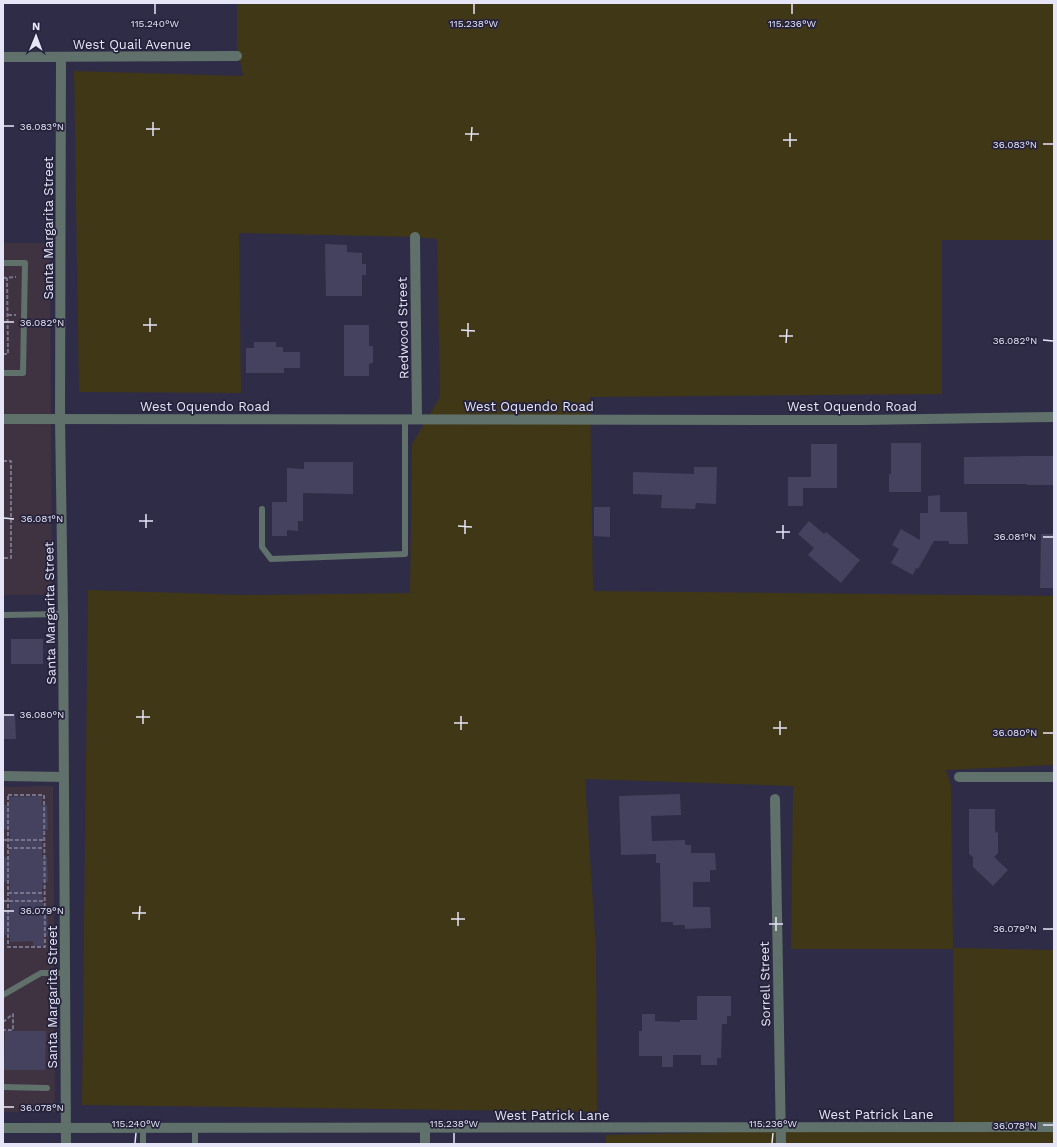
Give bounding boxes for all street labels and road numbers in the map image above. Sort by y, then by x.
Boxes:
street label: West Quail Avenue [73,37,191,52]
street label: Santa Margarita Street [41,156,56,299]
street label: Redwood Street [395,276,411,379]
street label: West Oquendo Road [140,399,270,414]
street label: West Oquendo Road [464,399,594,414]
street label: West Oquendo Road [787,399,917,414]
street label: Santa Margarita Street [41,541,59,685]
street label: Santa Margarita Street [45,925,60,1068]
street label: Sorrell Street [757,941,773,1027]
street label: West Patrick Lane [819,1107,934,1122]
street label: West Patrick Lane [495,1108,610,1123]

